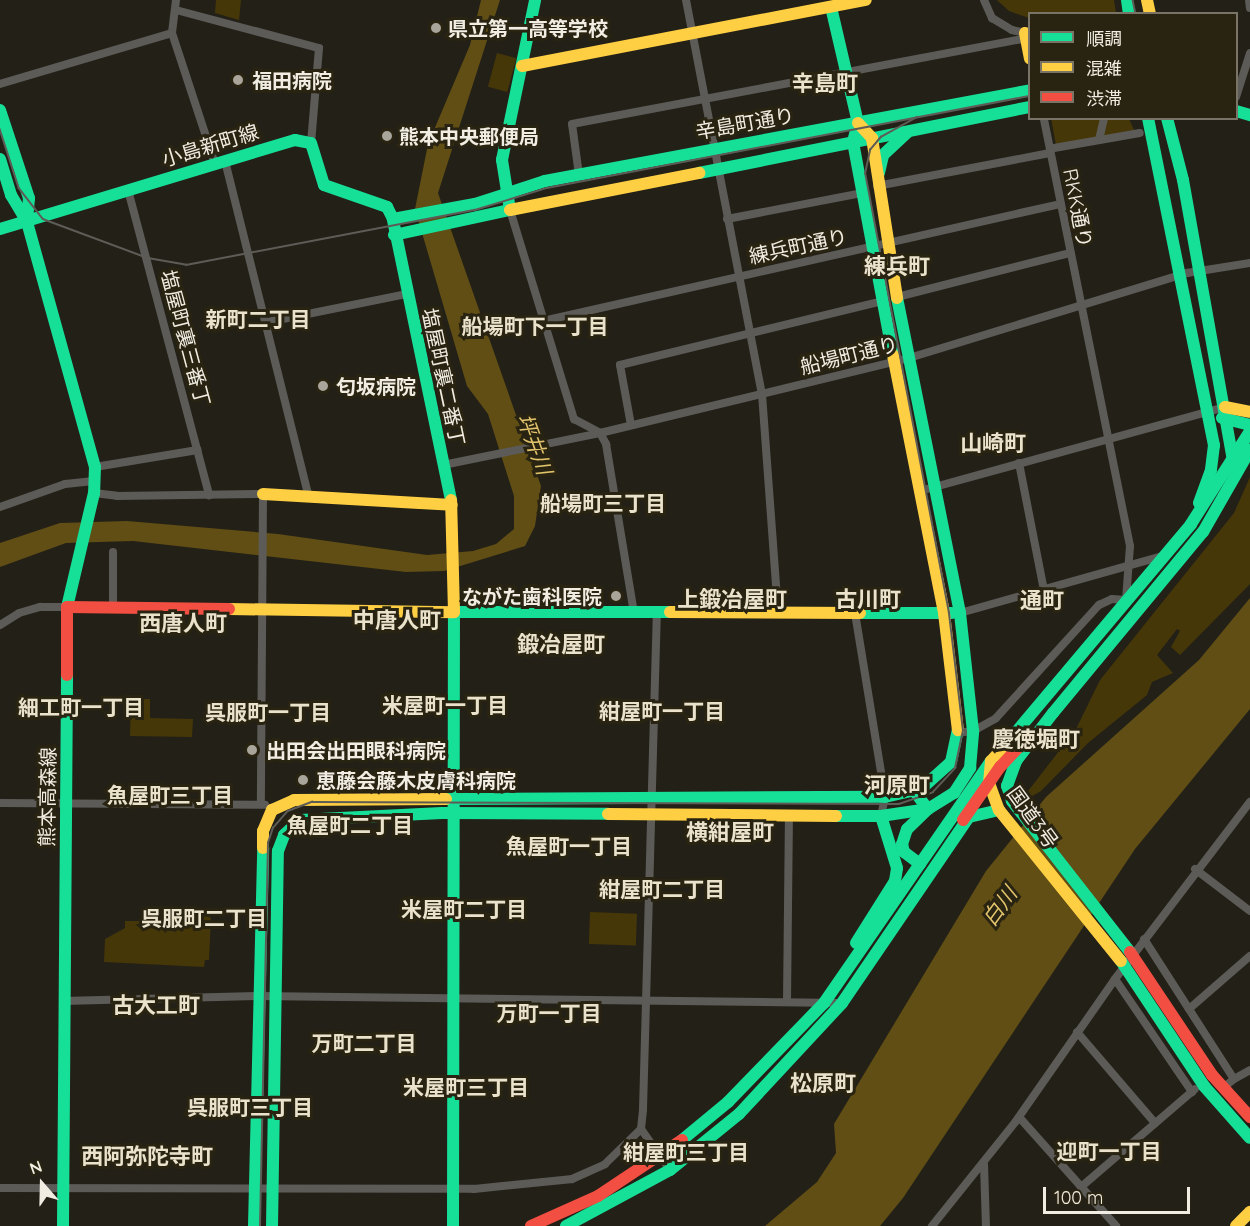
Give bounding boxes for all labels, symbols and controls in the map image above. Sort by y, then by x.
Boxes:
legend [1028,12,1238,120]
place label: 県立第一高等学校 [448,16,608,40]
marker: 県立第一高等学校 [429,21,443,35]
text: 順調 [1086,27,1122,50]
text: 混雑 [1086,57,1122,80]
place label: 福田病院 [252,68,332,92]
marker: 福田病院 [229,71,247,89]
district label: 辛島町 [792,71,858,97]
text: 渋滞 [1086,87,1122,110]
street label: 辛島町通り [694,102,796,144]
street label: 小島新町線 [159,119,261,171]
place label: 熊本中央郵便局 [399,124,539,148]
marker: 熊本中央郵便局 [380,129,394,143]
street label: RKK通り [1059,166,1097,250]
street label: 練兵町通り [747,224,849,268]
district label: 練兵町 [864,254,930,280]
street label: 塩屋町裏三番丁 [156,267,216,409]
district label: 新町二丁目 [206,306,310,332]
street label: 塩屋町裏二番丁 [418,306,470,448]
district label: 船場町下一丁目 [462,313,608,339]
street label: 船場町通り [798,331,900,379]
place label: 匂坂病院 [336,374,416,398]
marker: 匂坂病院 [314,377,332,395]
water label: 坪井川 [512,410,558,478]
district label: 山崎町 [960,431,1026,457]
district label: 船場町三丁目 [540,490,666,516]
place label: ながた歯科医院 [462,584,602,608]
marker: ながた歯科医院 [607,587,625,605]
district label: 上鍛冶屋町 [677,587,787,613]
district label: 古川町 [835,587,901,613]
district label: 通町 [1020,588,1064,614]
district label: 中唐人町 [353,608,441,634]
district label: 西唐人町 [139,611,227,637]
district label: 鍛冶屋町 [517,632,605,658]
district label: 米屋町一丁目 [382,692,508,718]
district label: 細工町一丁目 [18,694,144,720]
district label: 紺屋町一丁目 [599,698,725,724]
district label: 呉服町一丁目 [205,699,331,725]
district label: 慶徳堀町 [992,727,1080,753]
place label: 出田会出田眼科病院 [266,738,446,762]
marker: 出田会出田眼科病院 [243,741,261,759]
street label: 熊本高森線 [34,747,60,847]
place label: 恵藤会藤木皮膚科病院 [316,768,516,792]
marker: 恵藤会藤木皮膚科病院 [294,771,312,789]
district label: 河原町 [864,773,930,799]
street label: 国道3号 [1003,781,1063,853]
district label: 魚屋町三丁目 [107,782,233,808]
district label: 魚屋町二丁目 [287,812,413,838]
district label: 横紺屋町 [686,820,774,846]
district label: 魚屋町一丁目 [506,833,632,859]
district label: 紺屋町二丁目 [599,876,725,902]
water label: 白川 [976,882,1022,930]
district label: 米屋町二丁目 [401,896,527,922]
district label: 呉服町二丁目 [141,905,267,931]
district label: 古大工町 [112,993,200,1019]
district label: 万町一丁目 [497,1000,601,1026]
district label: 万町二丁目 [312,1030,416,1056]
district label: 松原町 [790,1071,856,1097]
district label: 米屋町三丁目 [403,1074,529,1100]
district label: 呉服町三丁目 [187,1094,313,1120]
district label: 迎町一丁目 [1057,1138,1161,1164]
district label: 紺屋町三丁目 [623,1139,749,1165]
district label: 西阿弥陀寺町 [81,1144,213,1170]
north arrow [12,1154,72,1214]
text: N [27,1156,45,1178]
scale bar [1046,1175,1193,1213]
text: 100 m [1054,1186,1103,1209]

